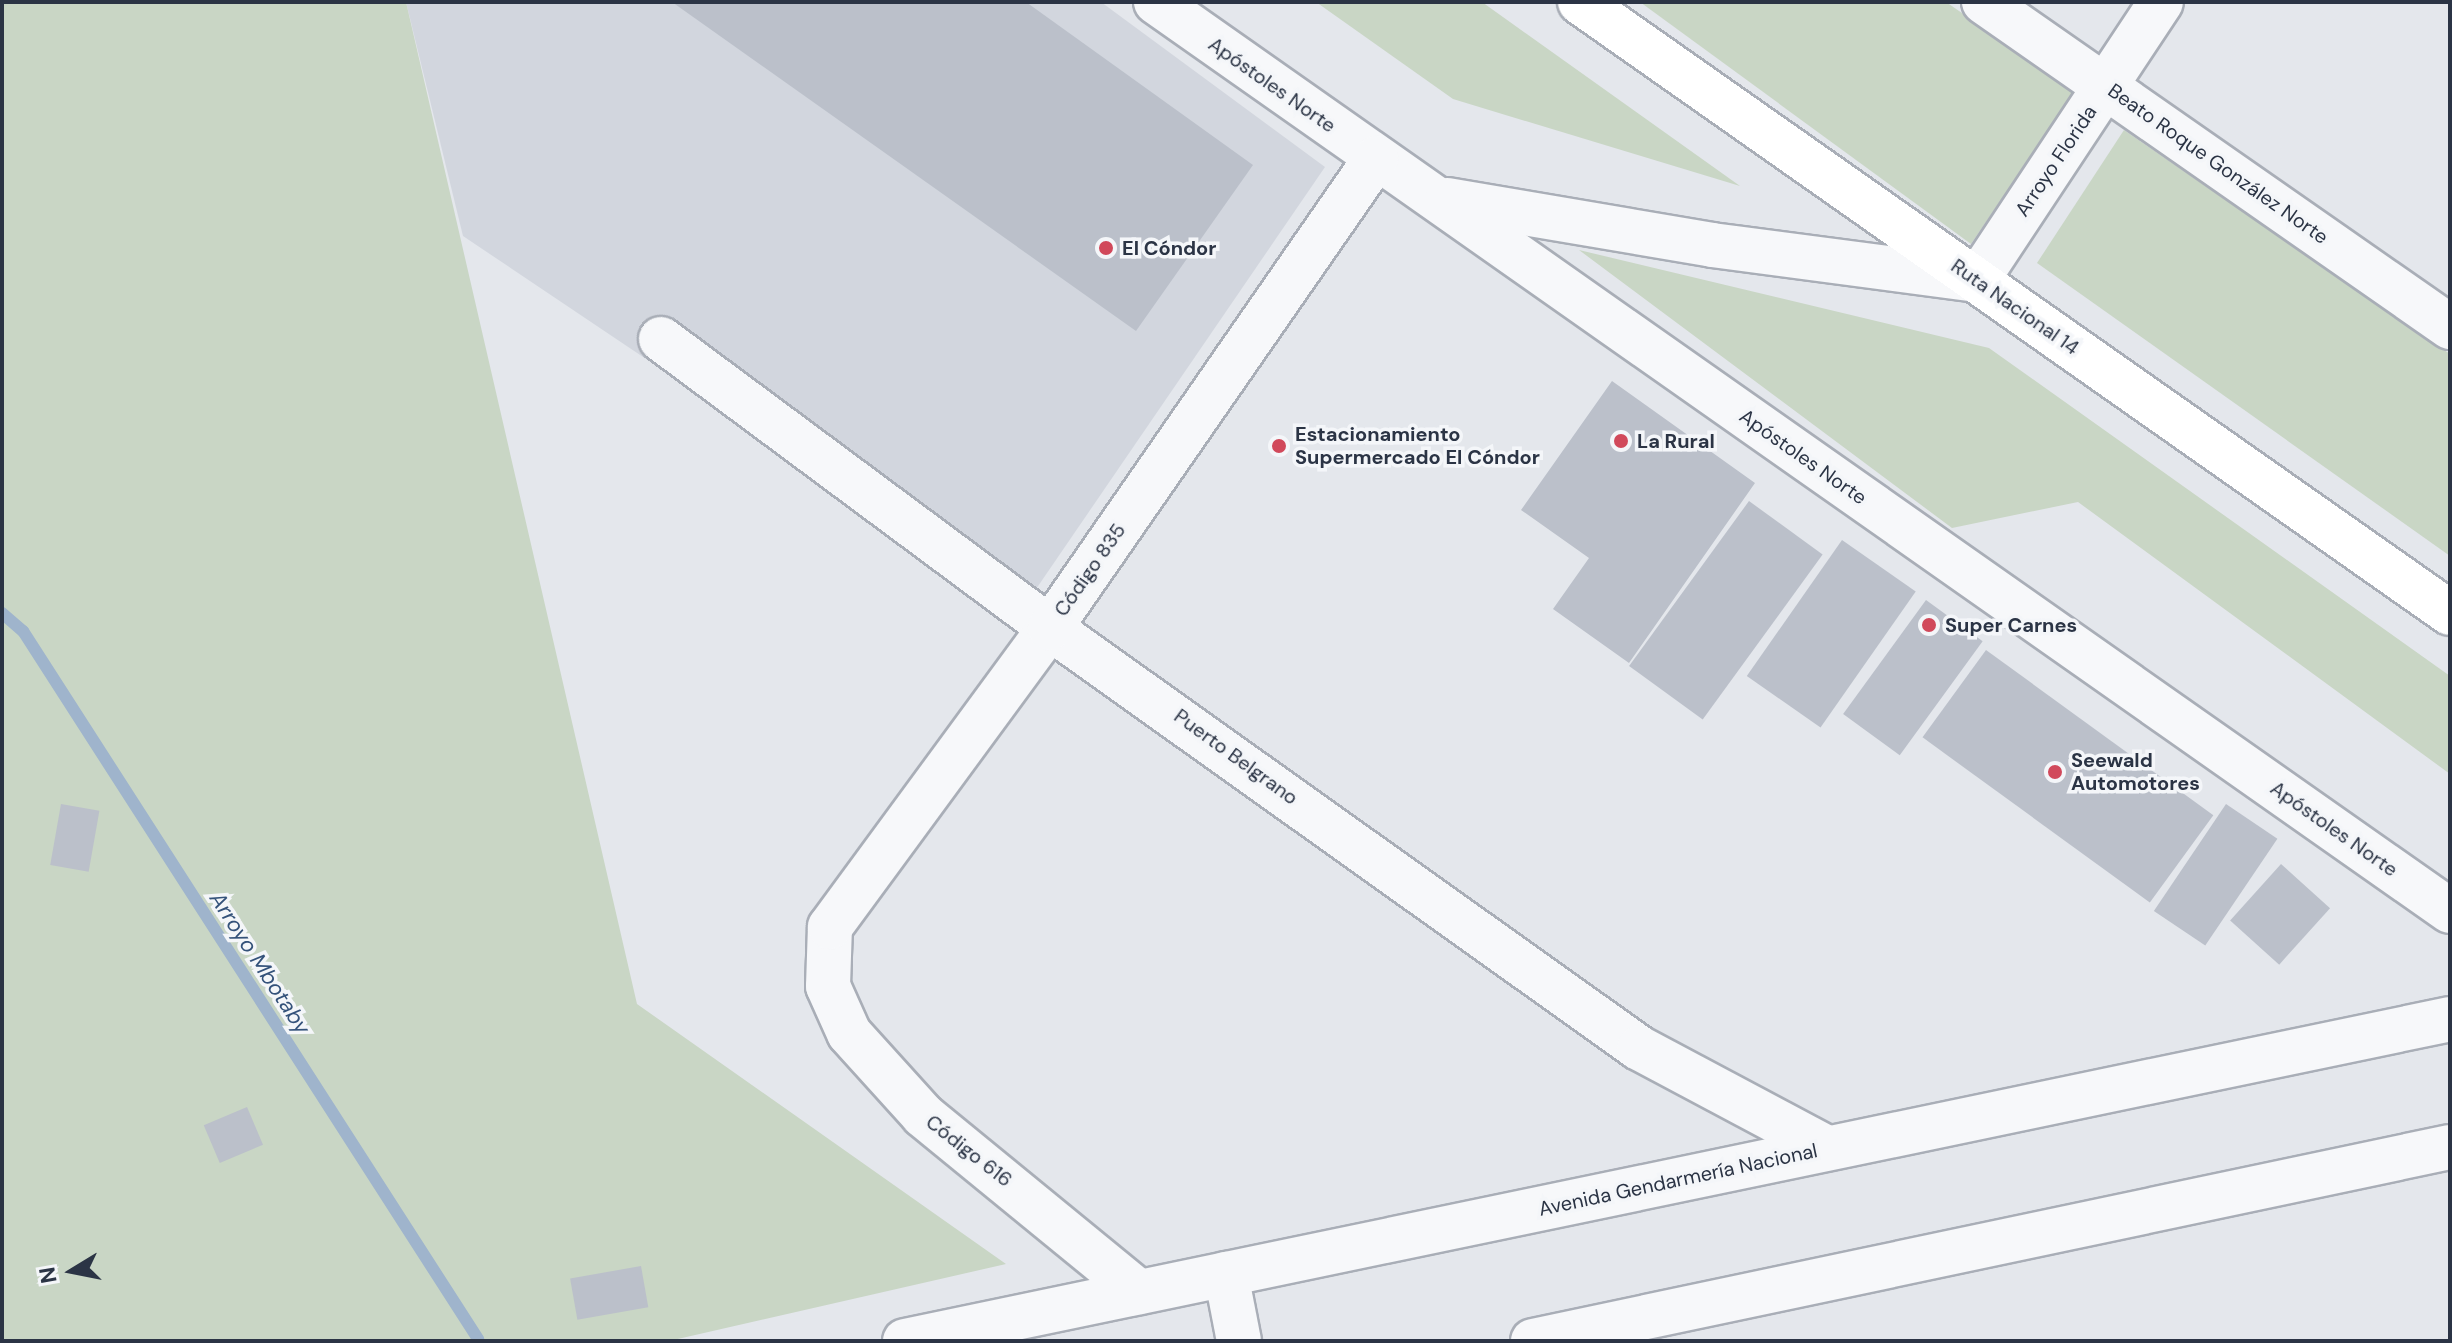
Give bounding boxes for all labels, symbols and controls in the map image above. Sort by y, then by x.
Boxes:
street label: Apóstoles Norte [1204,32,1340,138]
street label: Beato Roque González Norte [2103,79,2333,249]
street label: Arroyo Florida [2010,101,2102,221]
place label: El Cóndor [1122,236,1216,260]
marker: El Cóndor [1097,239,1115,257]
street label: Ruta Nacional 14 [1946,254,2084,360]
street label: Apóstoles Norte [1735,404,1871,510]
place label: Estacionamiento Supermercado El Cóndor [1295,422,1540,469]
place label: La Rural [1637,429,1715,453]
marker: La Rural [1612,432,1630,450]
marker: Estacionamiento Supermercado El Cóndor [1270,437,1288,455]
street label: Código 835 [1049,519,1131,621]
place label: Super Carnes [1945,613,2077,637]
marker: Super Carnes [1920,616,1938,634]
street label: Puerto Belgrano [1169,704,1303,810]
place label: Seewald Automotores [2071,748,2200,795]
marker: Seewald Automotores [2046,763,2064,781]
street label: Apóstoles Norte [2266,776,2402,882]
water label: Arroyo Mbotaby [204,887,316,1039]
street label: Código 616 [921,1110,1017,1192]
street label: Avenida Gendarmería Nacional [1536,1139,1820,1221]
north arrow [32,1231,112,1311]
text: N [32,1265,64,1286]

